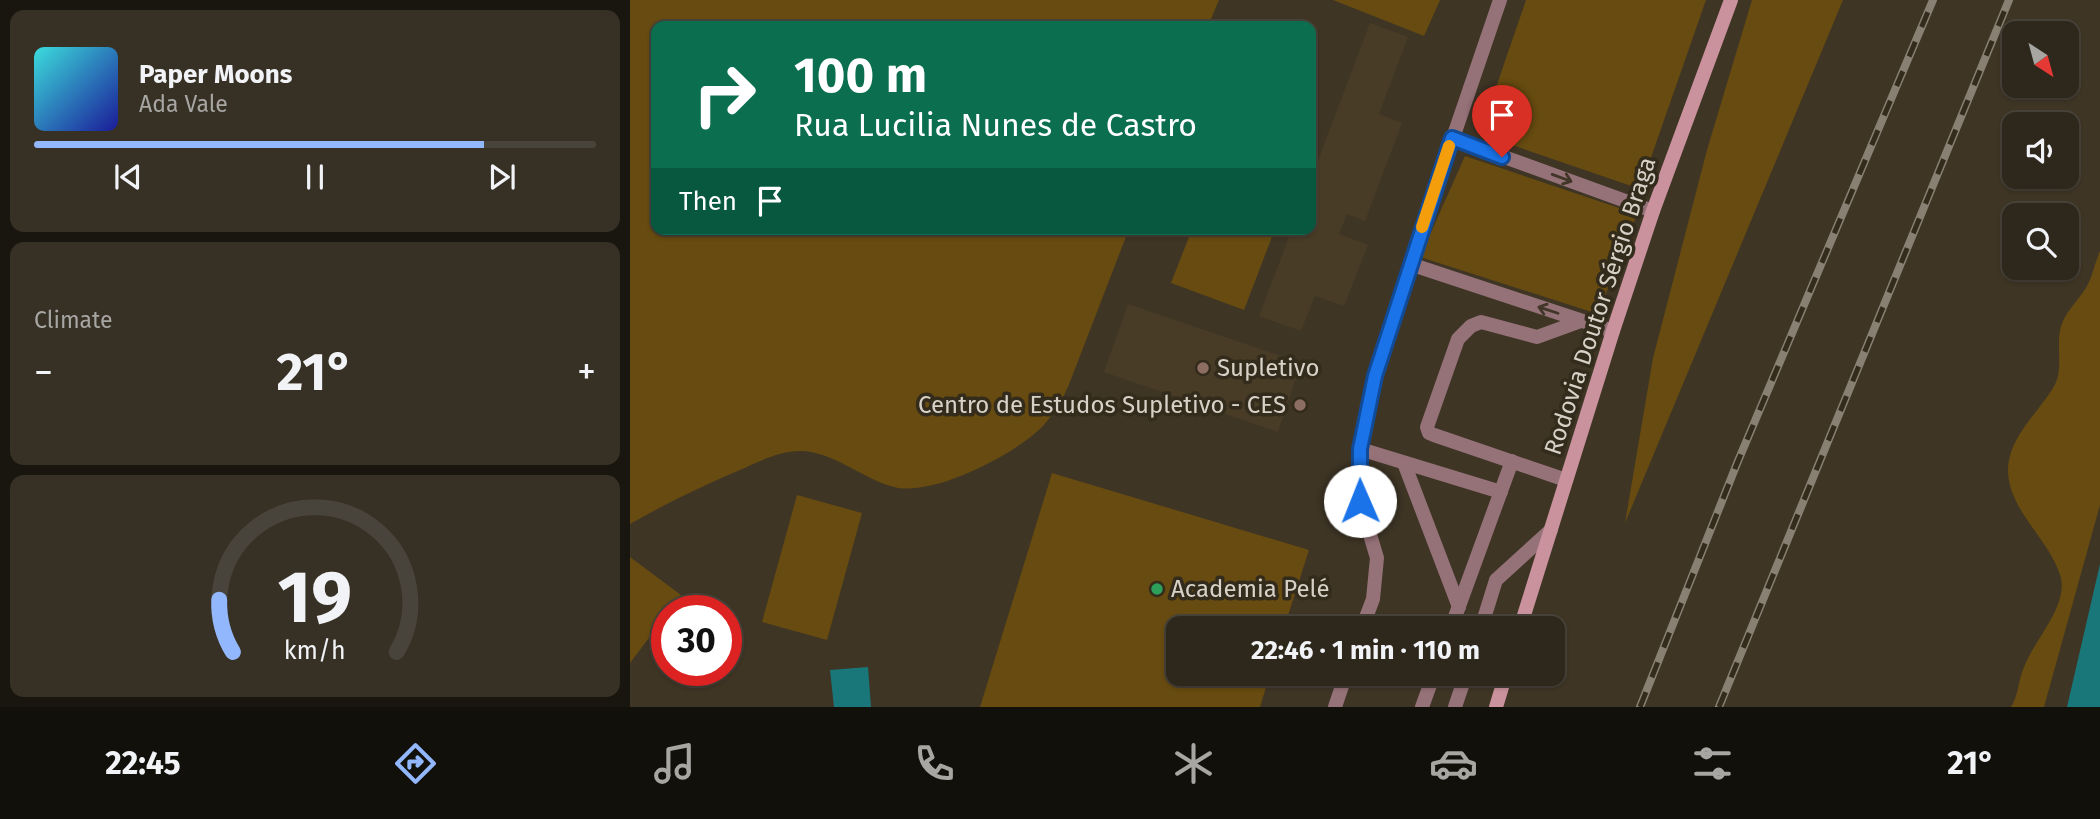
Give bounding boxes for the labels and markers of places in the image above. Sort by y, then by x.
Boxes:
pin [1472,85,1532,157]
place label: Supletivo [1217,354,1319,382]
marker: Supletivo [1195,360,1211,376]
place label: Centro de Estudos Supletivo - CES [918,391,1286,419]
marker: Centro de Estudos Supletivo - CES [1292,397,1308,413]
place label: Academia Pelé [1171,575,1330,603]
marker: Academia Pelé [1149,581,1165,597]

